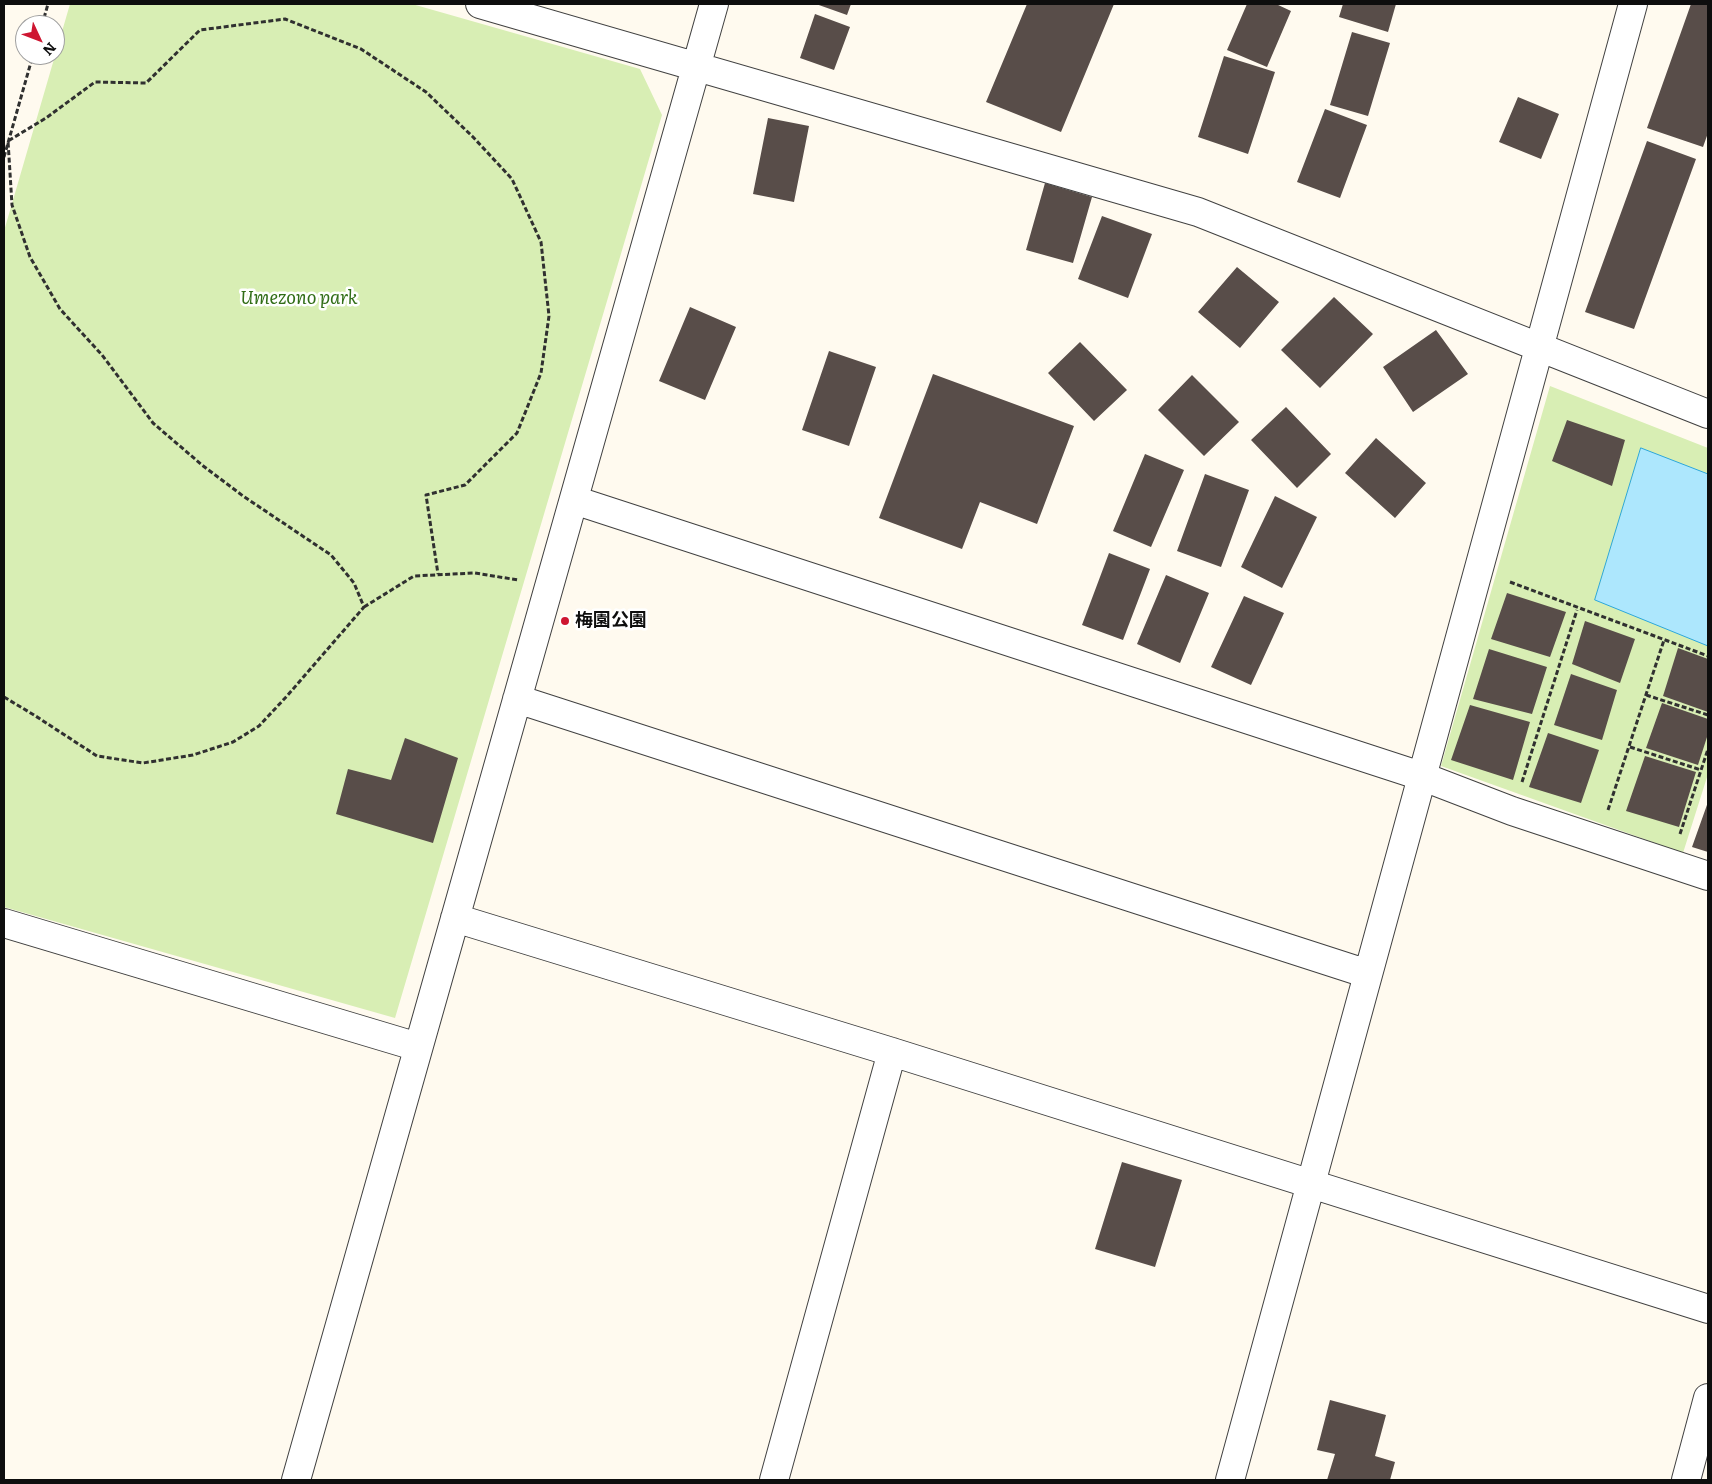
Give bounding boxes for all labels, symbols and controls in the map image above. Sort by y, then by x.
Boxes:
north arrow [15,15,65,65]
text: N [39,38,62,61]
park label: Umezono park [240,288,358,310]
place label: 梅園公園 [575,610,647,632]
marker: 梅園公園 [559,615,571,627]

